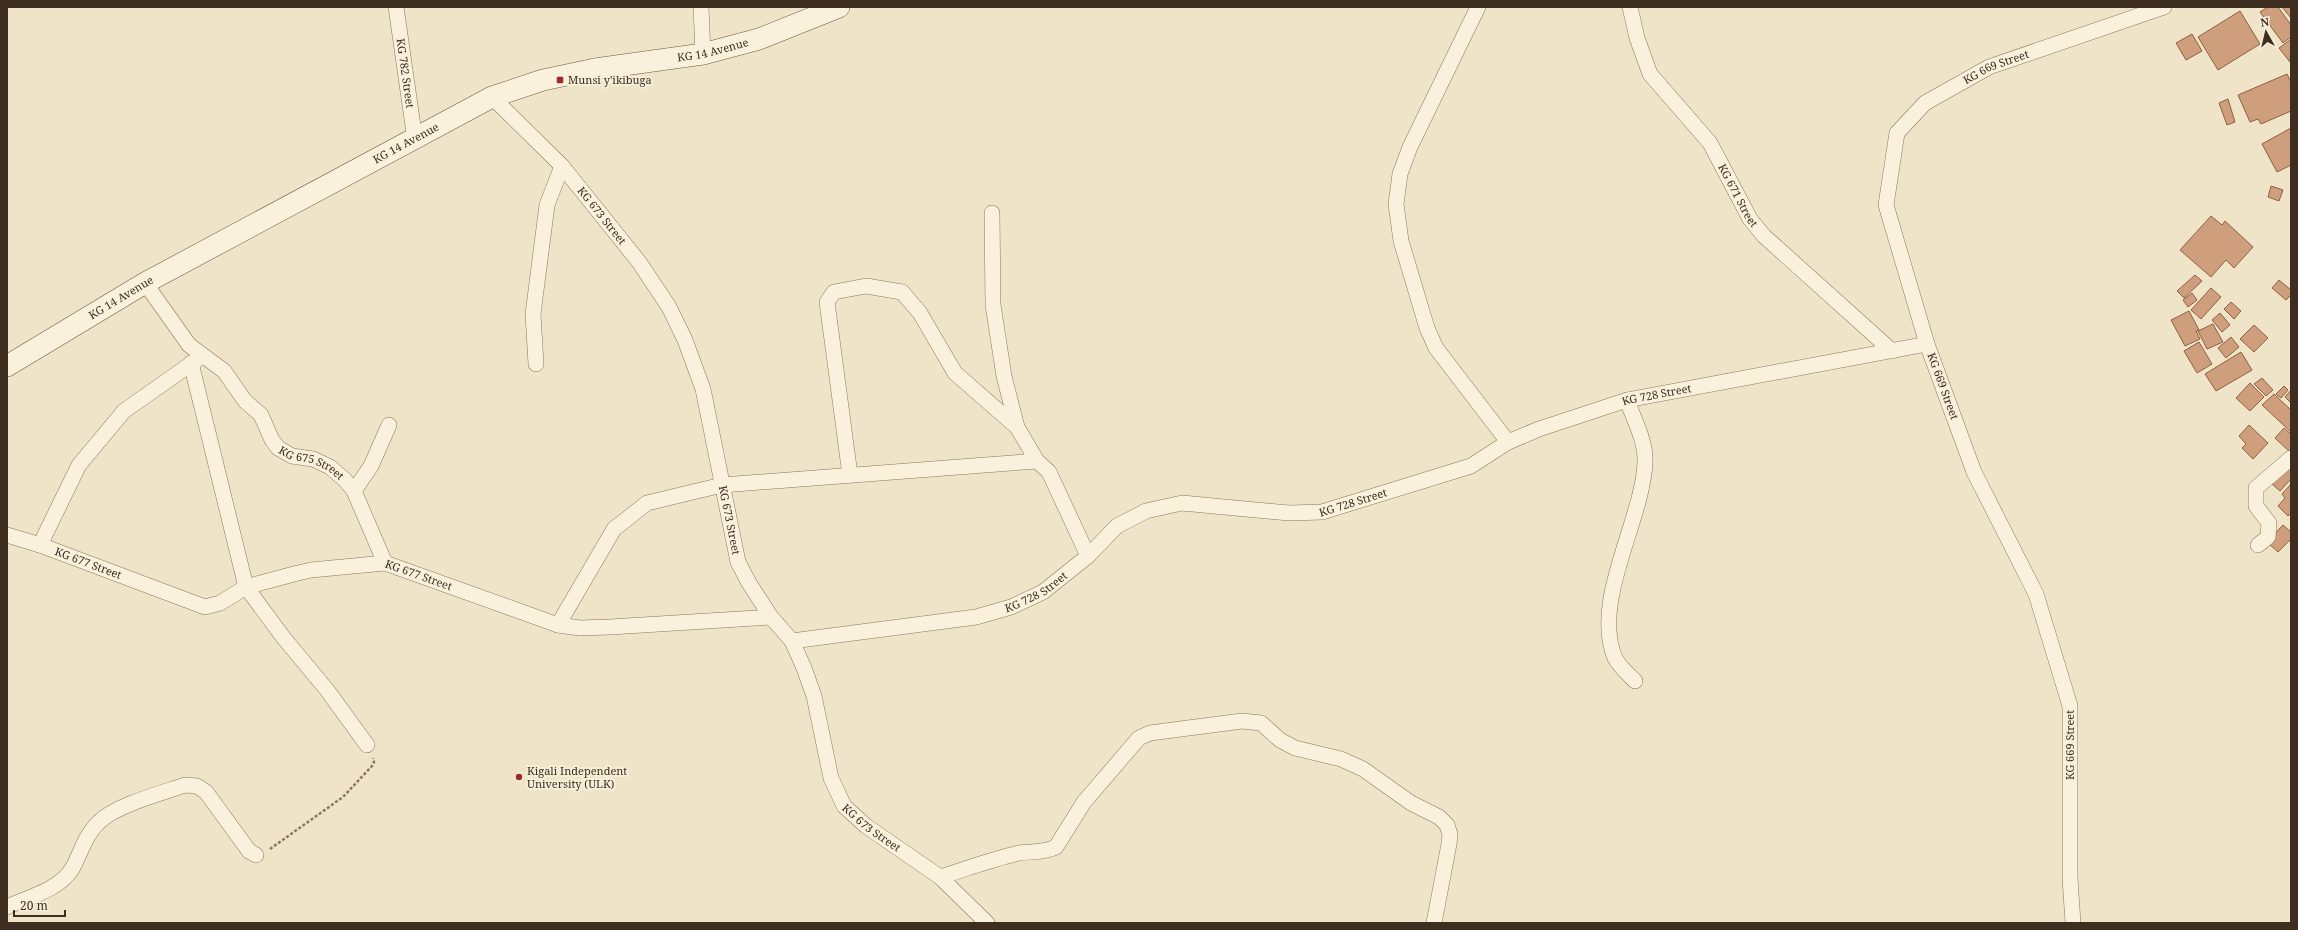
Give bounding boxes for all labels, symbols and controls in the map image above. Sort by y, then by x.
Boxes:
north arrow [2246,12,2286,52]
text: N [2259,14,2270,30]
street label: KG 14 Avenue [676,34,750,65]
street label: KG 782 Street [394,37,418,109]
street label: KG 669 Street [1960,46,2031,87]
place label: Munsi y'ikibuga [568,72,652,87]
marker: Munsi y'ikibuga [555,75,565,85]
street label: KG 14 Avenue [370,119,441,167]
street label: KG 671 Street [1715,161,1762,230]
street label: KG 673 Street [574,183,630,248]
street label: KG 14 Avenue [86,272,156,322]
street label: KG 669 Street [1924,350,1963,421]
street label: KG 728 Street [1620,380,1692,408]
street label: KG 675 Street [276,442,348,483]
street label: KG 673 Street [716,484,744,556]
street label: KG 728 Street [1317,484,1389,520]
street label: KG 677 Street [53,543,124,582]
street label: KG 677 Street [383,556,454,594]
street label: KG 728 Street [1003,568,1070,615]
street label: KG 669 Street [2062,710,2077,780]
place label: Kigali Independent University (ULK) [527,763,627,791]
marker: Kigali Independent University (ULK) [514,772,524,782]
street label: KG 673 Street [839,800,904,855]
scale bar [14,892,65,918]
text: 20 m [20,897,48,914]

